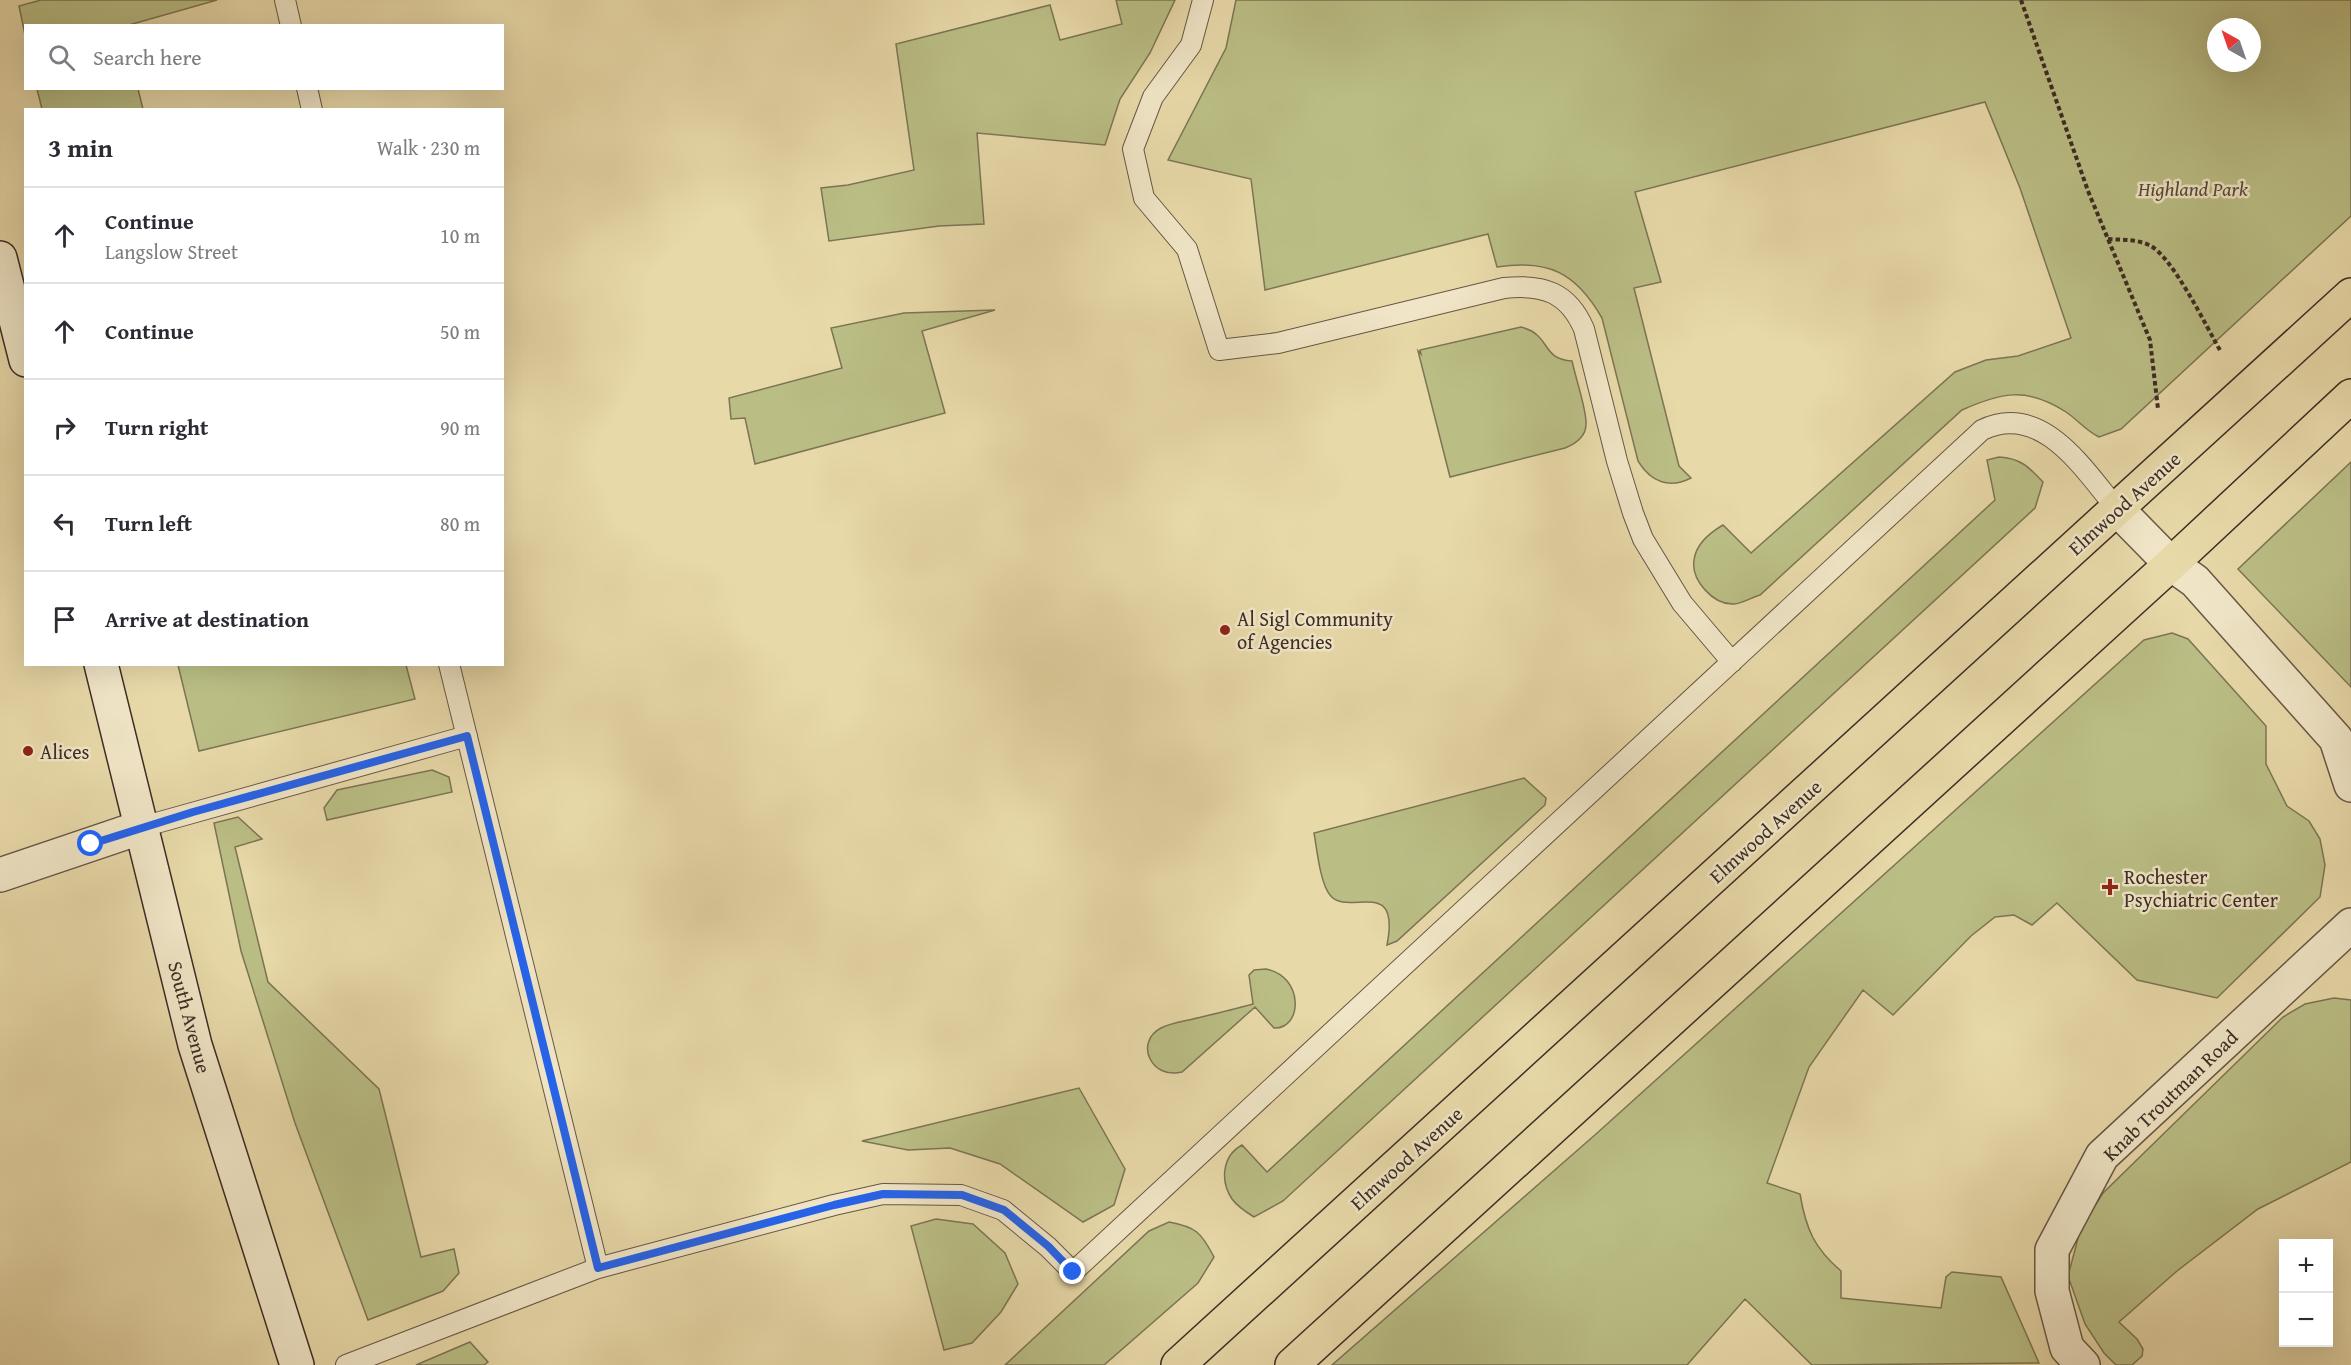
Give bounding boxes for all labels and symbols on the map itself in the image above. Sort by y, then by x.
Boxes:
north arrow [2207,18,2261,72]
park label: Highland Park [2137,174,2249,203]
street label: Elmwood Avenue [2061,444,2187,562]
place label: Al Sigl Community of Agencies [1237,604,1393,656]
marker: Al Sigl Community of Agencies [1218,623,1232,637]
place label: Alices [40,737,90,766]
marker: Alices [21,744,35,758]
street label: Elmwood Avenue [1702,772,1828,890]
route start [77,830,103,856]
place label: Rochester Psychiatric Center [2124,862,2278,914]
marker: Rochester Psychiatric Center [2101,878,2119,896]
street label: South Avenue [161,958,219,1076]
street label: Knab Troutman Road [2096,1023,2244,1167]
street label: Elmwood Avenue [1343,1099,1469,1217]
route end [1059,1258,1085,1284]

